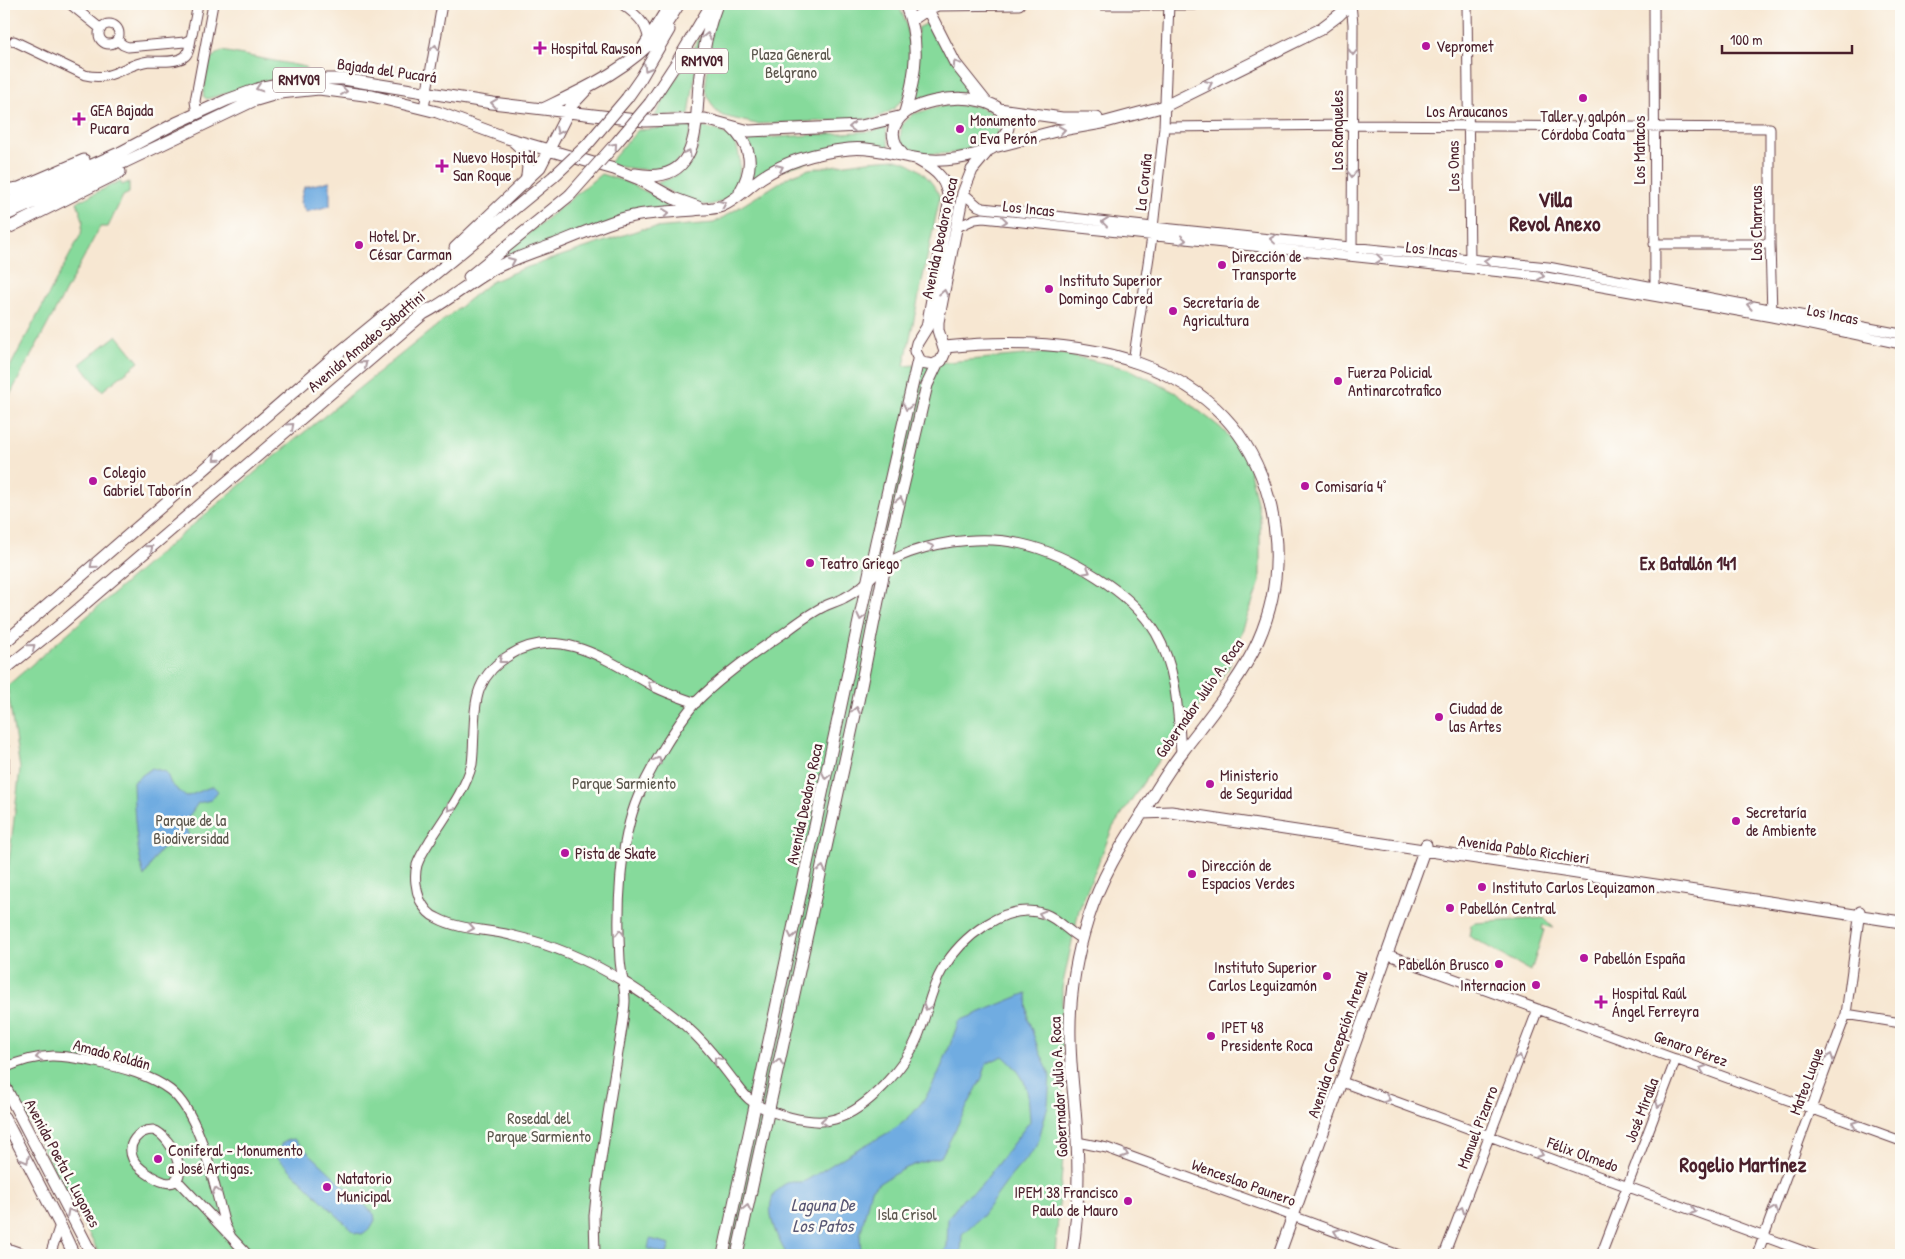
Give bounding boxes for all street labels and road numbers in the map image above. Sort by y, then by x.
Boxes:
road number: RN1V09 [676,48,728,74]
street label: Bajada del Pucará [336,52,438,88]
road number: RN1V09 [273,68,325,92]
street label: Los Ranqueles [1326,90,1348,170]
street label: Los Araucanos [1426,100,1508,122]
street label: Los Matacos [1628,116,1650,184]
street label: Los Onas [1442,140,1464,192]
street label: La Coruña [1129,152,1157,212]
street label: Avenida Deodoro Roca [915,175,963,301]
street label: Los Charruas [1745,185,1767,261]
street label: Los Incas [1002,194,1056,222]
street label: Los Incas [1405,235,1459,263]
street label: Avenida Amadeo Sabattini [303,285,429,397]
street label: Los Incas [1805,298,1861,330]
street label: Gobernador Julio A. Roca [1150,634,1248,762]
street label: Avenida Deodoro Roca [780,741,828,867]
street label: Avenida Pablo Ricchieri [1457,829,1591,869]
street label: Avenida Concepción Arenal [1301,967,1373,1121]
street label: Gobernador Julio A. Roca [1043,1016,1073,1158]
street label: Genaro Pérez [1651,1024,1731,1072]
street label: Amado Roldán [71,1033,153,1075]
street label: Mateo Luque [1784,1044,1829,1118]
street label: José Miralla [1619,1075,1663,1145]
street label: Manuel Pizarro [1451,1082,1503,1172]
street label: Avenida Poeta L. Lugones [20,1095,106,1231]
street label: Félix Olmedo [1543,1131,1622,1177]
street label: Wenceslao Paunero [1189,1153,1300,1211]

